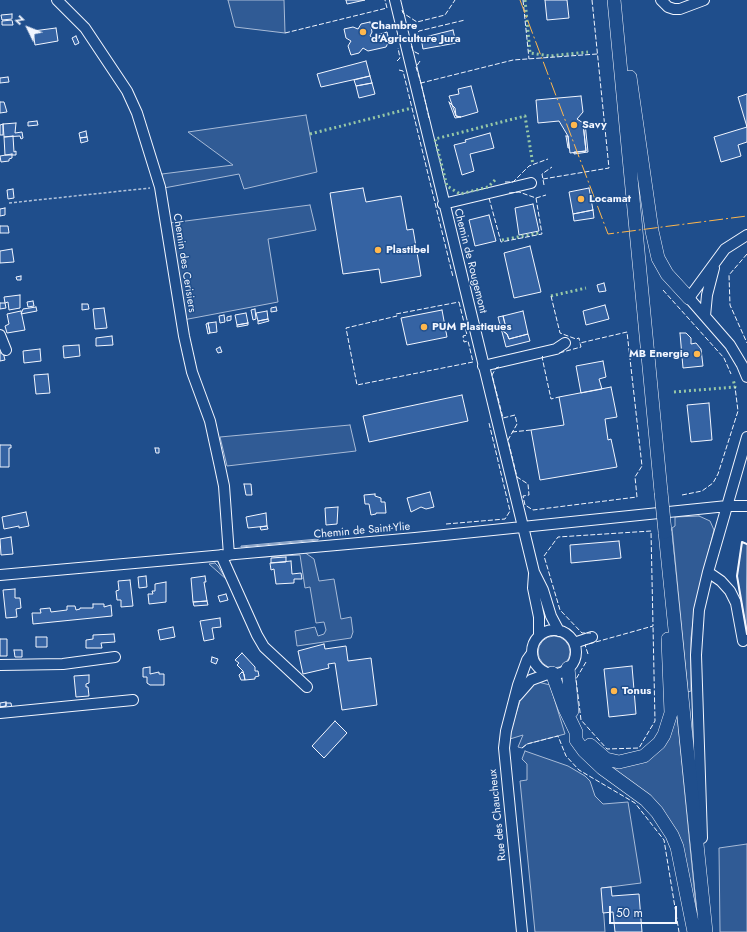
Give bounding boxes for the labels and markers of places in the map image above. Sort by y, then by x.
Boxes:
place label: Chambre d'Agriculture Jura [371,19,461,45]
marker: Chambre d'Agriculture Jura [358,27,368,37]
place label: Savy [582,118,607,132]
marker: Savy [569,120,579,130]
place label: Locamat [589,192,631,206]
marker: Locamat [576,194,586,204]
place label: Plastibel [386,243,429,257]
marker: Plastibel [373,245,383,255]
place label: PUM Plastiques [432,320,511,334]
marker: PUM Plastiques [419,322,429,332]
place label: MB Energie [629,347,689,361]
marker: MB Energie [692,349,702,359]
place label: Tonus [622,684,651,698]
marker: Tonus [609,686,619,696]

